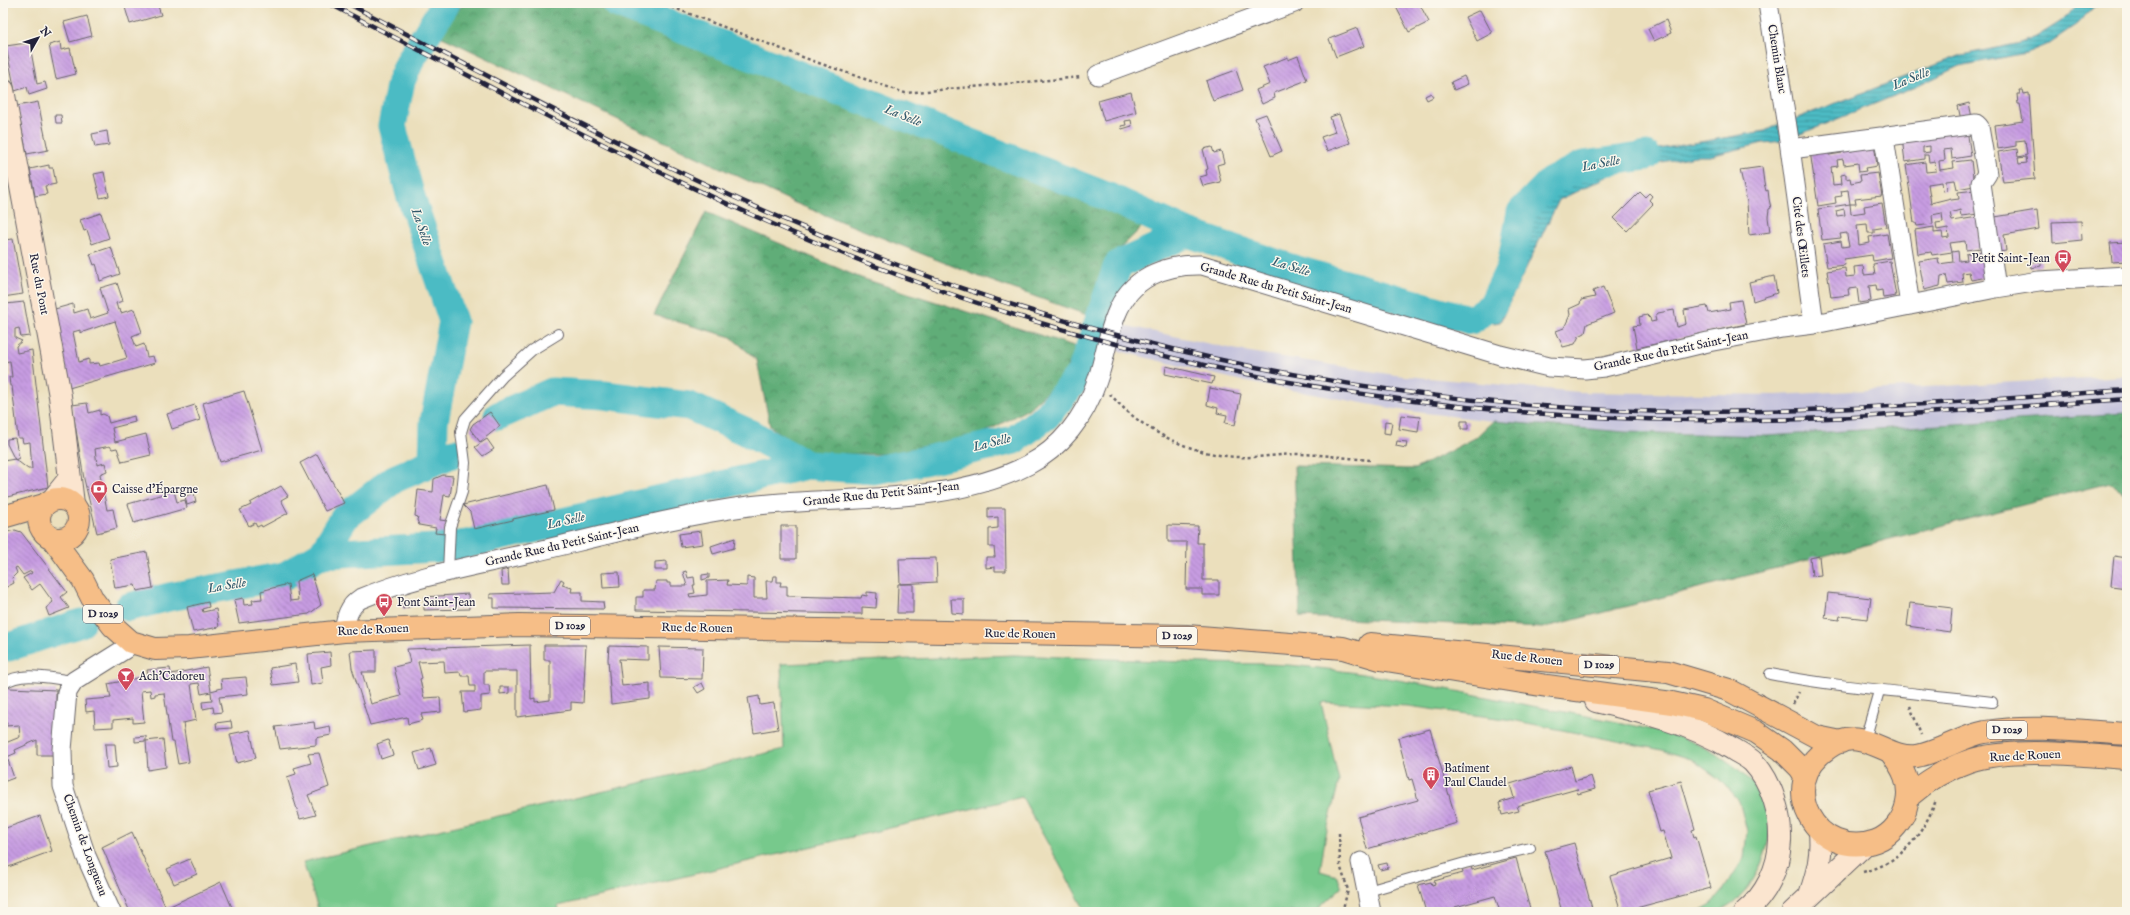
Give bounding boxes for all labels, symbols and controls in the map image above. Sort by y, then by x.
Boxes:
north arrow [18,18,58,58]
text: N [36,23,54,41]
street label: Chemin Blanc [1764,23,1790,95]
water label: La Selle [1889,64,1933,94]
water label: La Selle [881,101,925,131]
water label: La Selle [1579,152,1622,176]
street label: Cité des Œillets [1789,196,1813,278]
water label: La Selle [406,205,436,249]
bus stop icon: Petit Saint-Jean [2053,248,2073,273]
place label: Petit Saint-Jean [1971,251,2051,267]
street label: Rue du Pont [26,252,52,316]
water label: La Selle [1269,253,1313,281]
street label: Grande Rue du Petit Saint-Jean [1198,259,1354,318]
street label: Grande Rue du Petit Saint-Jean [1592,327,1750,376]
water label: La Selle [970,430,1013,456]
street label: Grande Rue du Petit Saint-Jean [802,478,961,511]
bank icon: Caisse d'Épargne [89,479,109,504]
place label: Caisse d'Épargne [112,481,199,498]
water label: La Selle [544,508,587,534]
street label: Grande Rue du Petit Saint-Jean [484,520,641,571]
water label: La Selle [206,574,248,598]
bus stop icon: Pont Saint-Jean [374,592,394,617]
place label: Pont Saint-Jean [397,595,476,611]
road number: D 1029 [83,605,123,623]
road number: D 1029 [550,617,590,635]
street label: Rue de Rouen [661,620,734,636]
street label: Rue de Rouen [337,621,410,639]
street label: Rue de Rouen [984,626,1057,642]
road number: D 1029 [1157,627,1197,645]
street label: Rue de Rouen [1491,647,1564,669]
road number: D 1029 [1579,656,1619,674]
bar icon: Ach'Cadoreu [116,666,136,691]
place label: Ach'Cadoreu [138,669,205,684]
road number: D 1029 [1987,721,2027,739]
street label: Rue de Rouen [1989,747,2062,765]
place label: Batîment Paul Claudel [1444,761,1507,790]
building icon: Batîment Paul Claudel [1421,765,1441,790]
street label: Chemin de Longueau [60,792,110,898]

